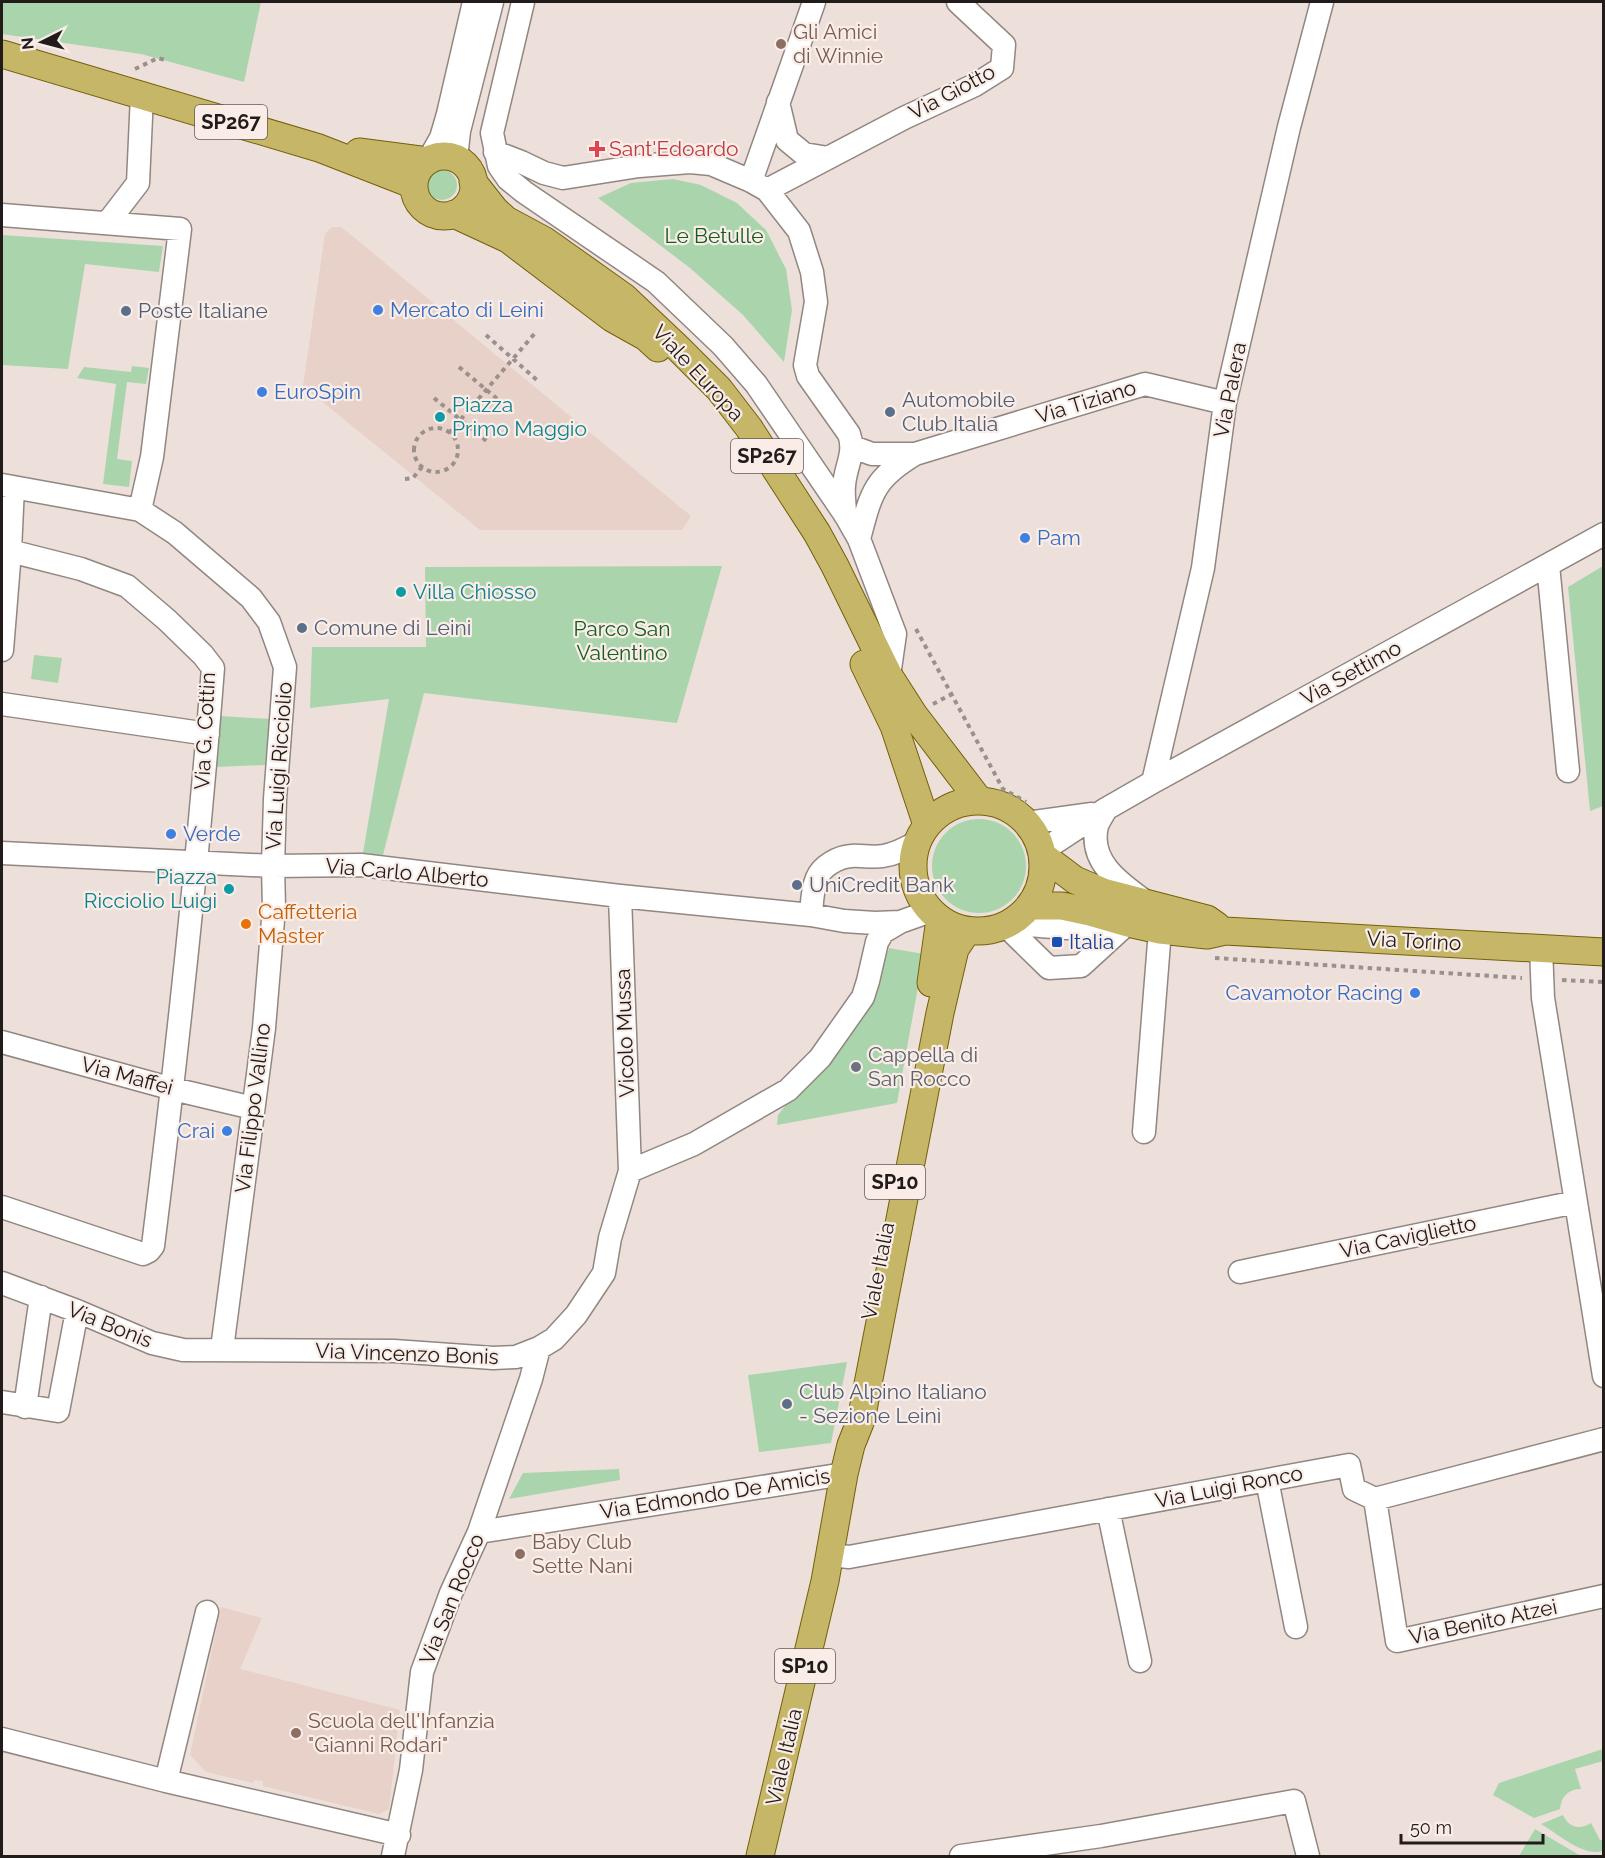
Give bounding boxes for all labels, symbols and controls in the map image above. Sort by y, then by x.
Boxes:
north arrow [12,12,72,72]
place label: Gli Amici di Winnie [793,19,883,68]
text: N [17,36,38,51]
marker: Gli Amici di Winnie [774,37,788,51]
street label: Via Giotto [904,58,999,125]
road number: SP267 [195,105,267,139]
place label: Sant'Edoardo [609,136,739,161]
marker: Sant'Edoardo [590,142,604,156]
park label: Le Betulle [664,223,764,248]
place label: Mercato di Leini [390,297,544,322]
place label: Poste Italiane [138,298,268,323]
marker: Mercato di Leini [371,303,385,317]
marker: Poste Italiane [119,304,133,318]
street label: Viale Europa [647,319,749,426]
street label: Via Palera [1208,340,1251,440]
street label: Via Tiziano [1033,374,1139,429]
place label: EuroSpin [274,379,361,404]
marker: EuroSpin [255,385,269,399]
place label: Automobile Club Italia [902,387,1015,436]
place label: Piazza Primo Maggio [452,392,587,441]
marker: Automobile Club Italia [883,405,897,419]
marker: Piazza Primo Maggio [433,410,447,424]
road number: SP267 [731,439,803,473]
place label: Pam [1037,525,1081,550]
marker: Pam [1018,531,1032,545]
place label: Villa Chiosso [413,579,537,604]
marker: Villa Chiosso [394,585,408,599]
place label: Comune di Leini [314,615,471,640]
park label: Parco San Valentino [573,616,671,665]
marker: Comune di Leini [295,621,309,635]
street label: Via Settimo [1296,635,1405,710]
street label: Via G. Cottin [189,672,220,790]
street label: Via Luigi Ricciolio [260,681,297,851]
place label: Verde [183,821,241,846]
marker: Verde [164,827,178,841]
street label: Via Carlo Alberto [324,853,490,892]
place label: Piazza Ricciolio Luigi [84,864,217,913]
place label: UniCredit Bank [809,872,954,897]
marker: UniCredit Bank [790,878,804,892]
marker: Piazza Ricciolio Luigi [222,882,236,896]
place label: Caffetteria Master [258,899,358,948]
marker: Caffetteria Master [239,917,253,931]
street label: Via Torino [1366,926,1462,955]
place label: Italia [1069,929,1114,954]
marker: Italia [1050,935,1064,949]
street label: Vicolo Mussa [610,968,639,1098]
place label: Cavamotor Racing [1226,980,1403,1005]
marker: Cavamotor Racing [1408,986,1422,1000]
street label: Via Filippo Vallino [230,1021,275,1194]
place label: Cappella di San Rocco [868,1042,978,1091]
street label: Via Maffei [78,1051,176,1100]
marker: Cappella di San Rocco [849,1060,863,1074]
place label: Crai [177,1118,215,1143]
marker: Crai [220,1124,234,1138]
road number: SP10 [865,1165,925,1199]
street label: Via Caviglietto [1337,1210,1478,1263]
street label: Viale Italia [856,1220,899,1322]
street label: Via Bonis [64,1296,156,1353]
street label: Via Vincenzo Bonis [315,1338,499,1369]
place label: Club Alpino Italiano - Sezione Leinì [799,1379,987,1428]
marker: Club Alpino Italiano - Sezione Leinì [780,1397,794,1411]
street label: Via Luigi Ronco [1153,1460,1305,1513]
street label: Via Edmondo De Amicis [598,1463,832,1524]
place label: Baby Club Sette Nani [532,1529,633,1578]
street label: Via San Rocco [414,1530,489,1668]
marker: Baby Club Sette Nani [513,1547,527,1561]
street label: Via Benito Atzei [1407,1594,1559,1649]
road number: SP10 [775,1649,835,1683]
street label: Viale Italia [760,1706,807,1808]
place label: Scuola dell'Infanzia "Gianni Rodari" [308,1708,495,1757]
marker: Scuola dell'Infanzia "Gianni Rodari" [289,1726,303,1740]
scale bar [1401,1807,1544,1845]
text: 50 m [1410,1817,1452,1838]

